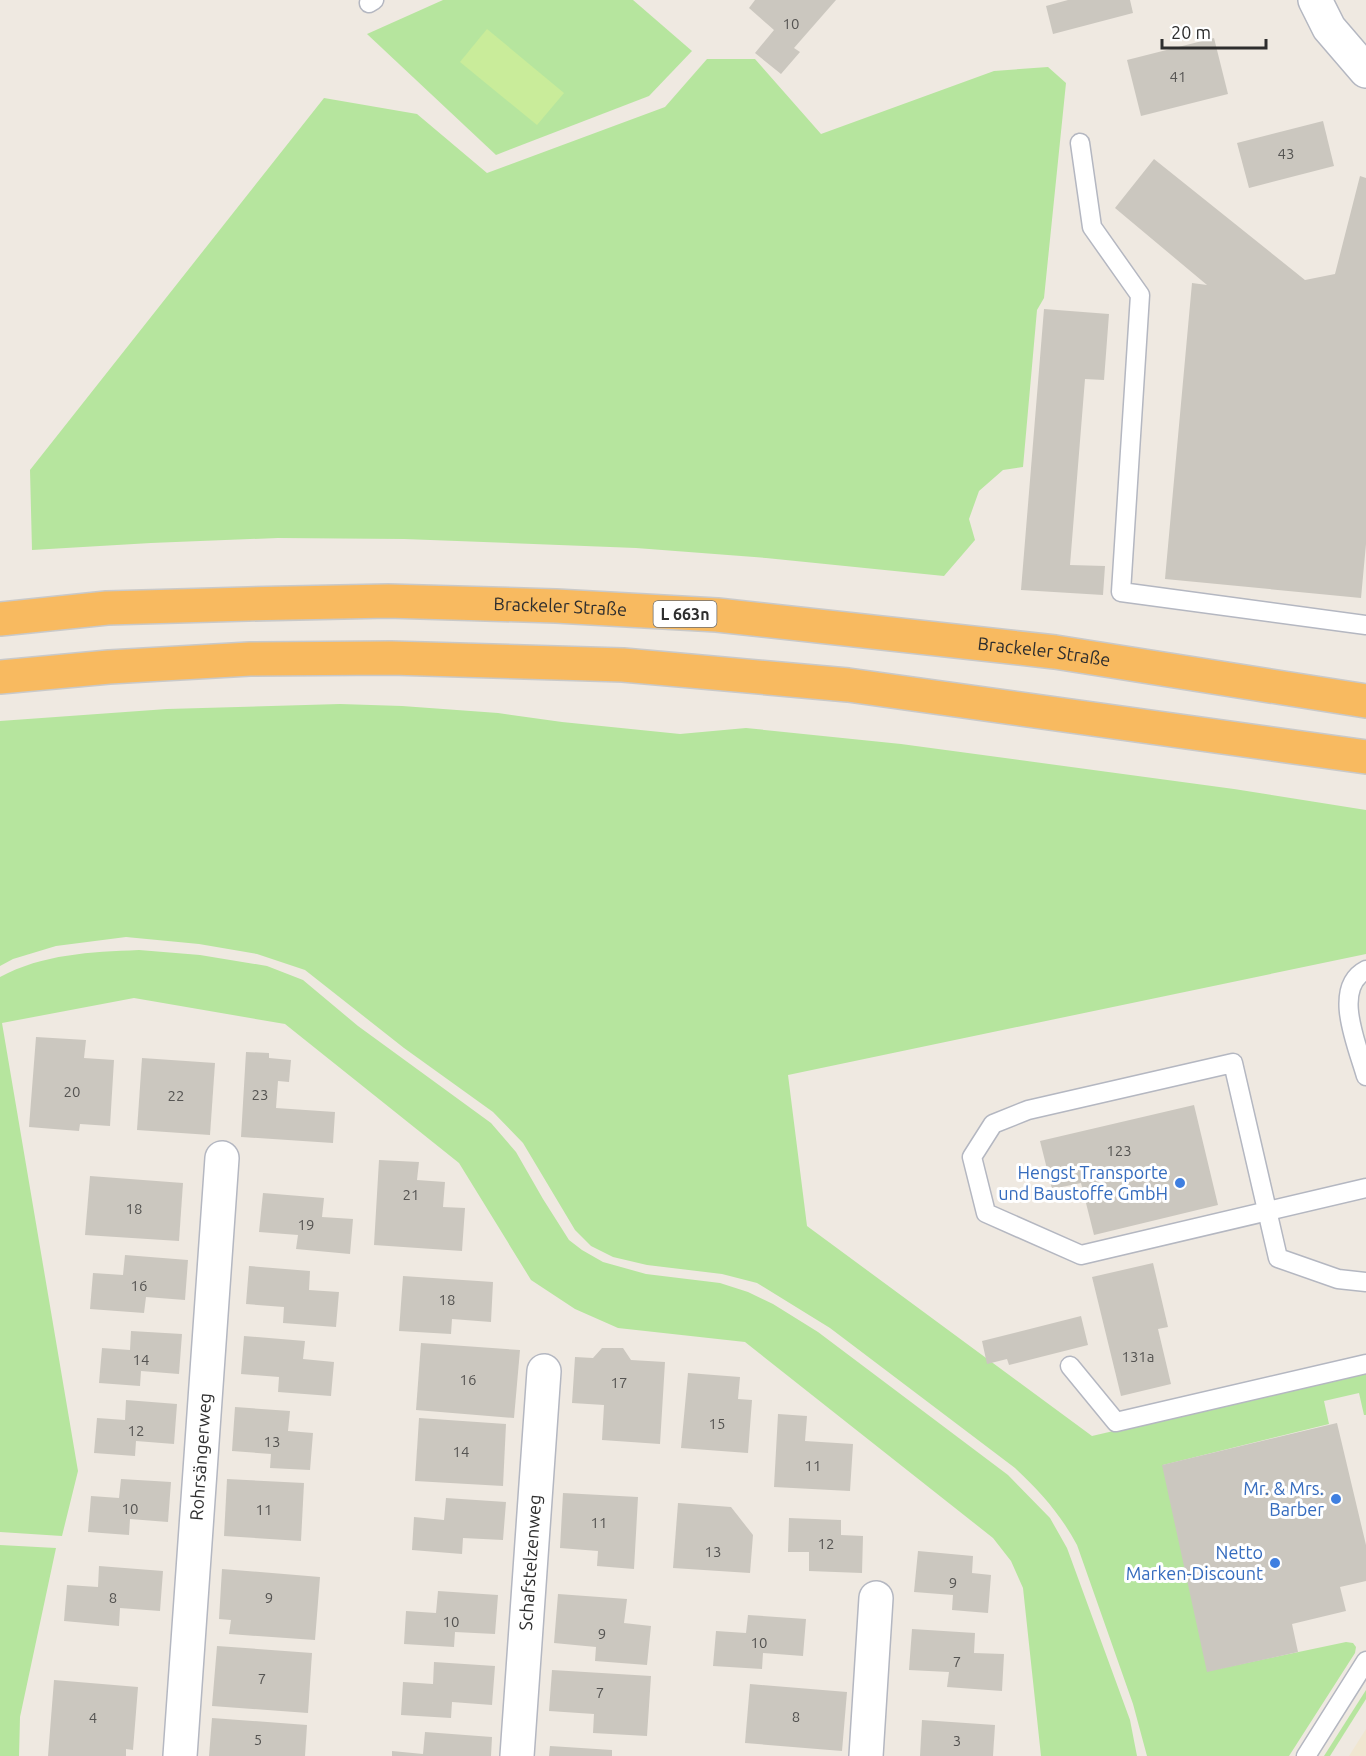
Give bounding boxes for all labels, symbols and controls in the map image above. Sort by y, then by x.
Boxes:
scale bar [1162,12,1266,50]
house number: 10 [783,15,799,32]
text: 20 m [1171,22,1211,42]
house number: 41 [1170,68,1186,85]
house number: 43 [1278,145,1294,162]
street label: Brackeler Straße [493,593,628,619]
road number: L 663n [654,601,716,627]
street label: Brackeler Straße [977,633,1112,670]
house number: 20 [64,1083,80,1100]
house number: 23 [252,1086,268,1103]
house number: 22 [168,1087,184,1104]
house number: 123 [1106,1142,1132,1159]
place label: Hengst Transporte und Baustoffe GmbH [998,1162,1168,1203]
marker: Hengst Transporte und Baustoffe GmbH [1173,1176,1187,1190]
house number: 21 [403,1186,419,1203]
house number: 18 [126,1200,142,1217]
house number: 19 [298,1216,314,1233]
house number: 16 [131,1277,147,1294]
house number: 18 [439,1291,455,1308]
house number: 131a [1121,1348,1155,1365]
house number: 14 [133,1351,149,1368]
house number: 16 [460,1371,476,1388]
house number: 17 [611,1374,627,1391]
street label: Rohrsängerweg [186,1392,214,1521]
house number: 15 [709,1415,725,1432]
house number: 12 [128,1422,144,1439]
house number: 13 [264,1433,280,1450]
house number: 14 [453,1443,469,1460]
house number: 11 [805,1457,821,1474]
place label: Mr. & Mrs. Barber [1243,1478,1324,1519]
marker: Mr. & Mrs. Barber [1329,1492,1343,1506]
street label: Schafstelzenweg [515,1494,544,1631]
house number: 10 [122,1500,138,1517]
house number: 11 [256,1501,272,1518]
house number: 11 [591,1514,607,1531]
house number: 12 [818,1535,834,1552]
place label: Netto Marken-Discount [1126,1542,1263,1583]
house number: 13 [705,1543,721,1560]
marker: Netto Marken-Discount [1268,1556,1282,1570]
house number: 9 [949,1574,957,1591]
house number: 8 [109,1589,117,1606]
house number: 9 [265,1589,273,1606]
house number: 10 [443,1613,459,1630]
house number: 9 [598,1625,606,1642]
house number: 10 [751,1634,767,1651]
house number: 7 [953,1653,961,1670]
house number: 7 [258,1670,266,1687]
house number: 7 [596,1684,604,1701]
house number: 8 [792,1708,800,1725]
house number: 4 [89,1709,97,1726]
house number: 5 [254,1731,262,1748]
house number: 3 [953,1732,961,1749]

